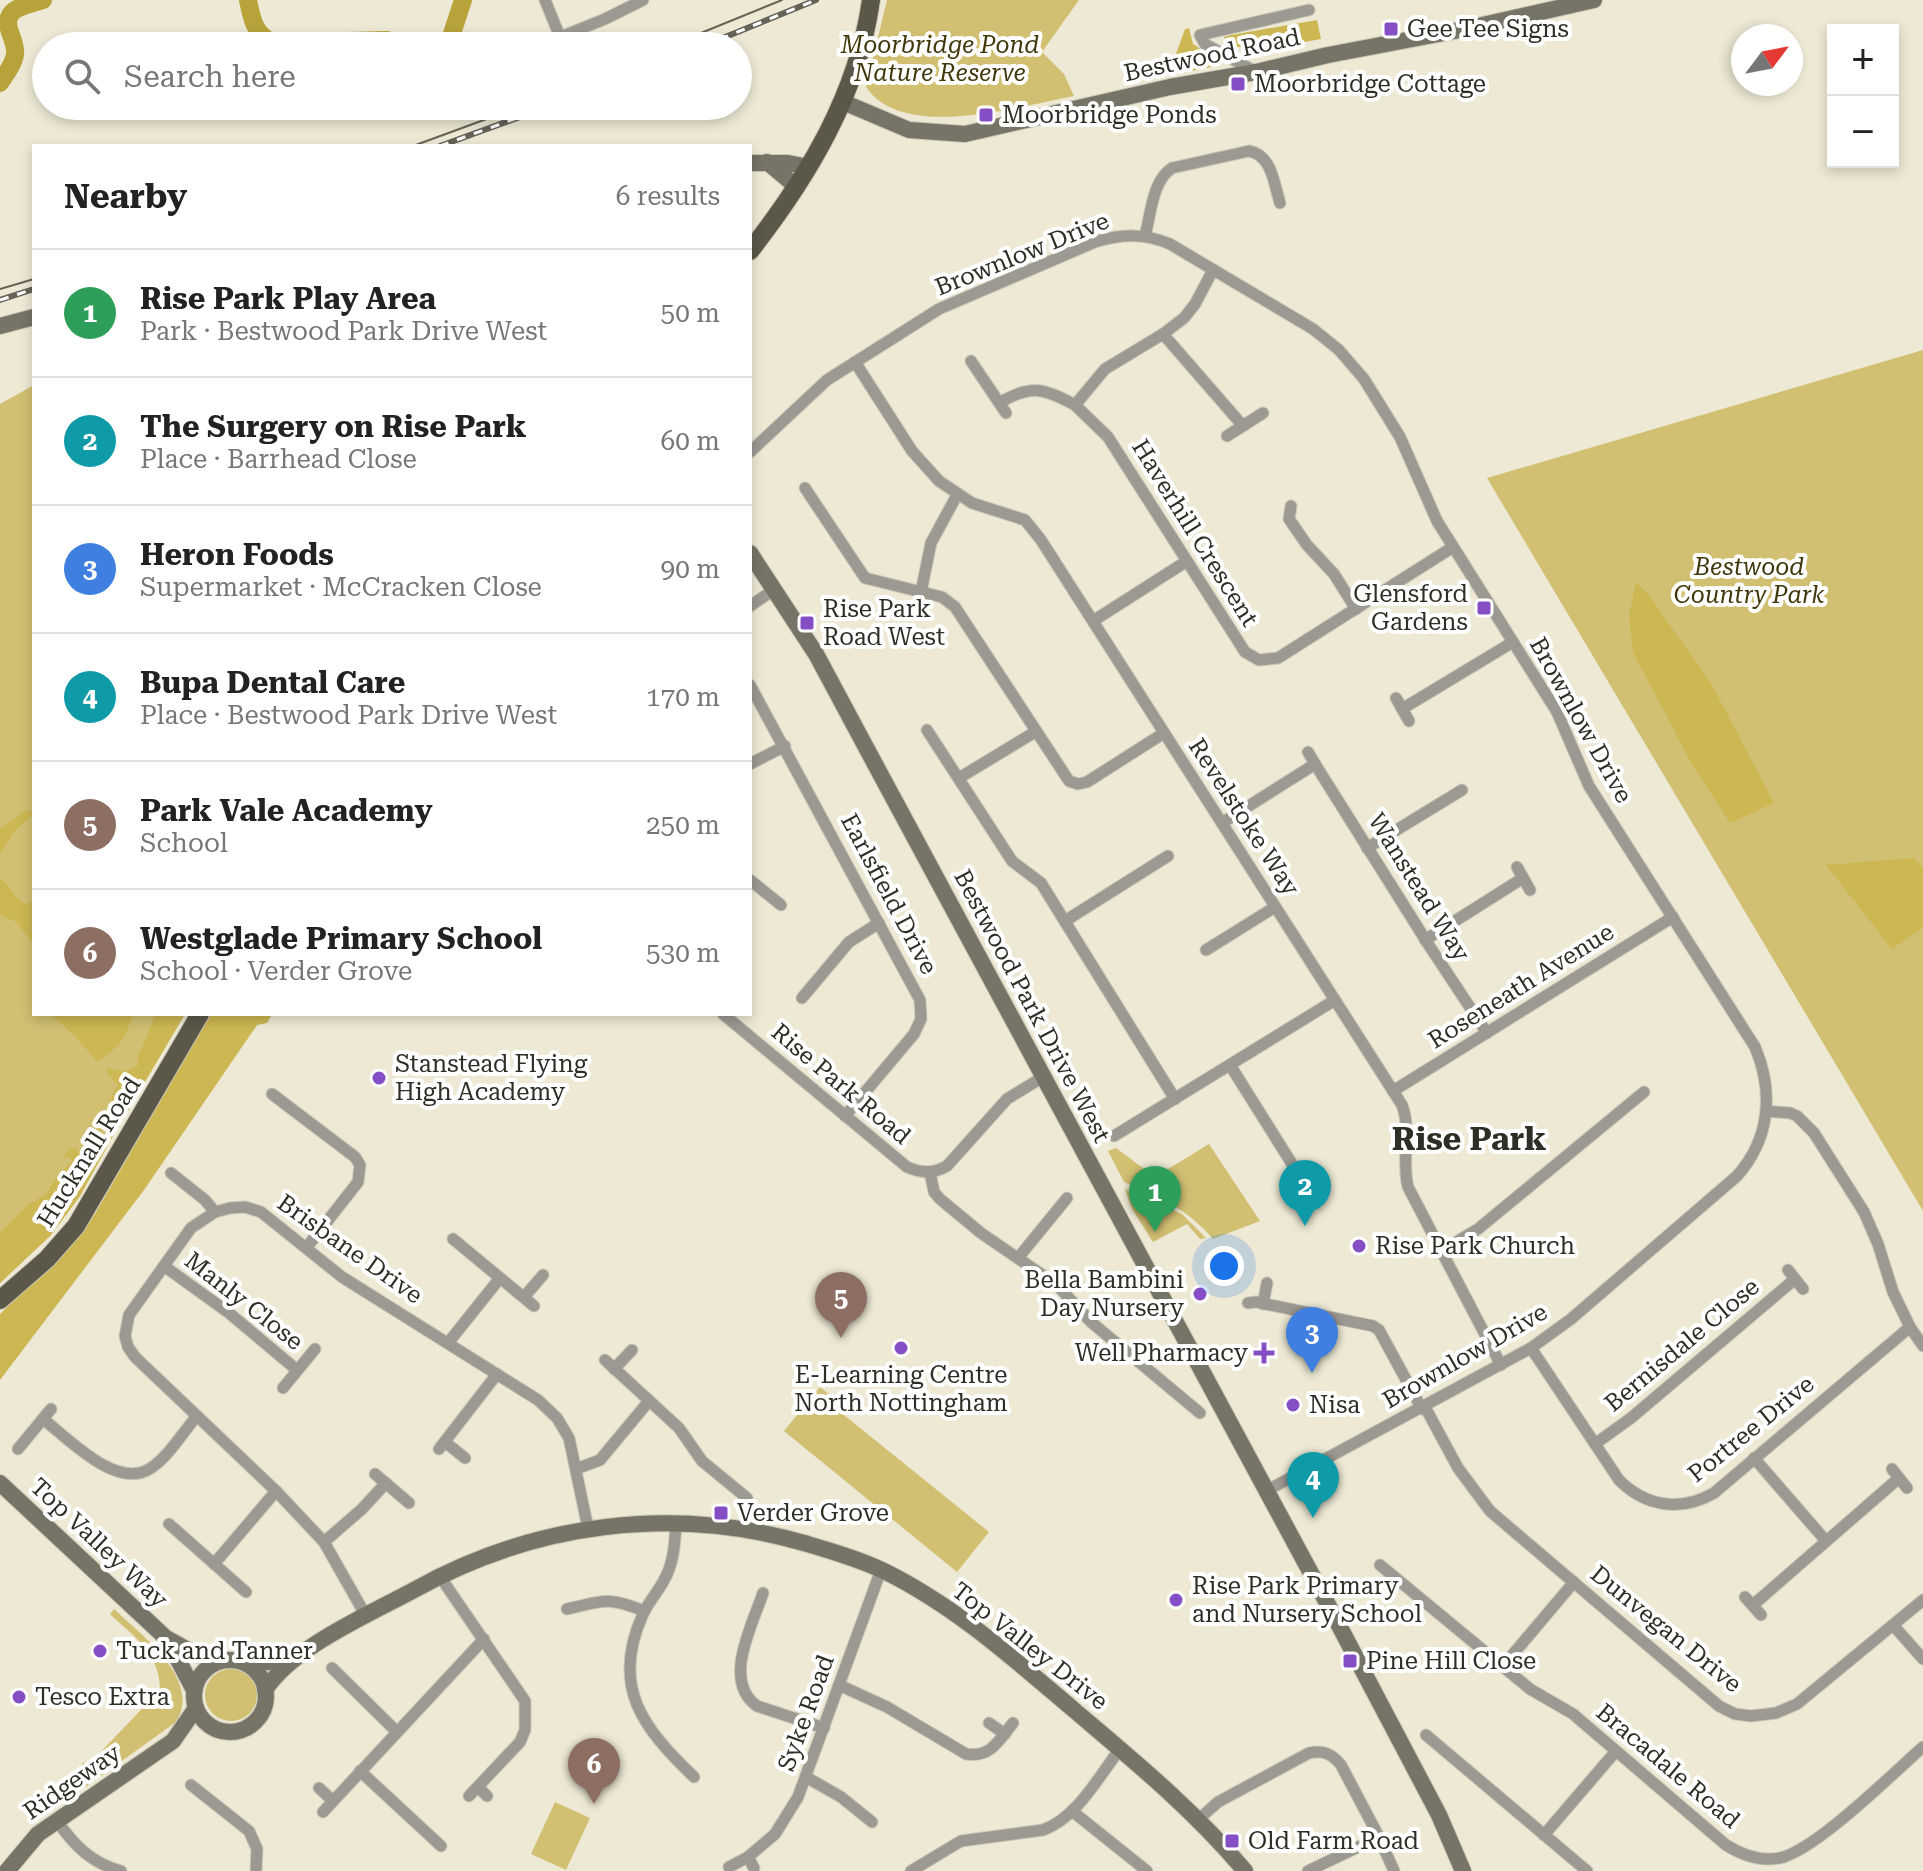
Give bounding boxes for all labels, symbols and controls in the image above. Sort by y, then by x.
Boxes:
place label: Gee Tee Signs [1407,15,1569,43]
marker: Gee Tee Signs [1382,20,1400,38]
street label: Bestwood Road [1121,23,1303,87]
north arrow [1731,24,1803,96]
map controls [1827,24,1899,168]
button: + [1827,24,1899,96]
park label: Moorbridge Pond Nature Reserve [840,31,1039,87]
search box [32,32,752,120]
icon: search [60,54,104,98]
text: Search here [124,59,296,94]
place label: Moorbridge Cottage [1254,70,1486,98]
marker: Moorbridge Cottage [1229,75,1247,93]
button: − [1827,96,1899,168]
place label: Moorbridge Ponds [1002,101,1217,129]
marker: Moorbridge Ponds [977,106,995,124]
text: Nearby [64,176,187,216]
text: 6 results [616,181,720,211]
street label: Brownlow Drive [931,206,1113,302]
text: Rise Park Play Area [140,281,436,316]
text: 1 [83,298,97,328]
text: 50 m [661,298,720,328]
text: Park · Bestwood Park Drive West [140,316,547,346]
text: The Surgery on Rise Park [140,409,526,444]
text: 2 [83,426,97,456]
text: 60 m [661,426,720,456]
street label: Haverhill Crescent [1126,434,1264,632]
text: Place · Barrhead Close [140,444,417,474]
text: Heron Foods [140,537,334,572]
park label: Bestwood Country Park [1674,553,1824,609]
text: 3 [83,554,97,584]
text: 90 m [661,554,720,584]
text: Supermarket · McCracken Close [140,572,542,602]
place label: Glensford Gardens [1353,580,1468,636]
place label: Rise Park Road West [823,595,945,651]
marker: Glensford Gardens [1475,599,1493,617]
marker: Rise Park Road West [798,614,816,632]
street label: Brownlow Drive [1524,632,1638,808]
text: Bupa Dental Care [140,665,405,700]
text: 4 [83,682,97,712]
text: 170 m [646,682,720,712]
text: Place · Bestwood Park Drive West [140,700,557,730]
street label: Revelstoke Way [1183,733,1306,901]
text: Park Vale Academy [140,793,433,828]
street label: Wanstead Way [1362,808,1476,967]
street label: Earlsfield Drive [835,809,943,979]
text: 5 [83,810,97,840]
text: 250 m [646,810,720,840]
text: School [140,828,228,858]
street label: Bestwood Park Drive West [948,865,1116,1147]
street label: Roseneath Avenue [1423,918,1619,1054]
text: Westglade Primary School [140,921,542,956]
text: 6 [83,938,97,968]
text: 530 m [646,938,720,968]
text: School · Verder Grove [140,956,412,986]
street label: Rise Park Road [766,1018,916,1150]
place label: Stanstead Flying High Academy [395,1050,588,1106]
marker: Stanstead Flying High Academy [370,1069,388,1087]
street label: Hucknall Road [32,1072,146,1232]
district label: Rise Park [1392,1120,1546,1158]
pin: 2 [1279,1160,1331,1226]
pin: 1 [1129,1166,1181,1232]
street label: Brisbane Drive [272,1189,428,1309]
place label: Rise Park Church [1375,1232,1575,1260]
marker: Rise Park Church [1350,1237,1368,1255]
street label: Manly Close [179,1246,309,1356]
your location [1204,1246,1244,1286]
place label: Bella Bambini Day Nursery [1024,1266,1185,1322]
pin: 5 [815,1272,867,1338]
street label: Bernisdale Close [1599,1272,1765,1418]
marker: Bella Bambini Day Nursery [1191,1285,1209,1303]
street label: Brownlow Drive [1378,1298,1552,1414]
pin: 3 [1286,1307,1338,1373]
marker: E-Learning Centre North Nottingham [892,1339,910,1357]
place label: Well Pharmacy [1075,1339,1249,1367]
marker: Well Pharmacy [1255,1344,1273,1362]
place label: E-Learning Centre North Nottingham [794,1361,1008,1417]
street label: Portree Drive [1682,1370,1820,1488]
place label: Nisa [1309,1391,1360,1419]
marker: Nisa [1284,1396,1302,1414]
pin: 4 [1287,1452,1339,1518]
street label: Top Valley Way [25,1472,174,1614]
place label: Verder Grove [737,1499,889,1527]
marker: Verder Grove [712,1504,730,1522]
street label: Dunvegan Drive [1585,1560,1747,1698]
place label: Rise Park Primary and Nursery School [1192,1572,1422,1628]
street label: Top Valley Drive [947,1577,1113,1715]
marker: Rise Park Primary and Nursery School [1167,1591,1185,1609]
place label: Tuck and Tanner [116,1637,313,1665]
marker: Tuck and Tanner [91,1642,109,1660]
place label: Pine Hill Close [1366,1647,1536,1675]
street label: Syke Road [772,1651,840,1775]
marker: Pine Hill Close [1341,1652,1359,1670]
place label: Tesco Extra [35,1683,170,1711]
marker: Tesco Extra [10,1688,28,1706]
street label: Bracadale Road [1591,1698,1745,1834]
street label: Ridgeway [18,1738,126,1826]
pin: 6 [568,1738,620,1804]
place label: Old Farm Road [1248,1827,1419,1855]
marker: Old Farm Road [1223,1832,1241,1850]

